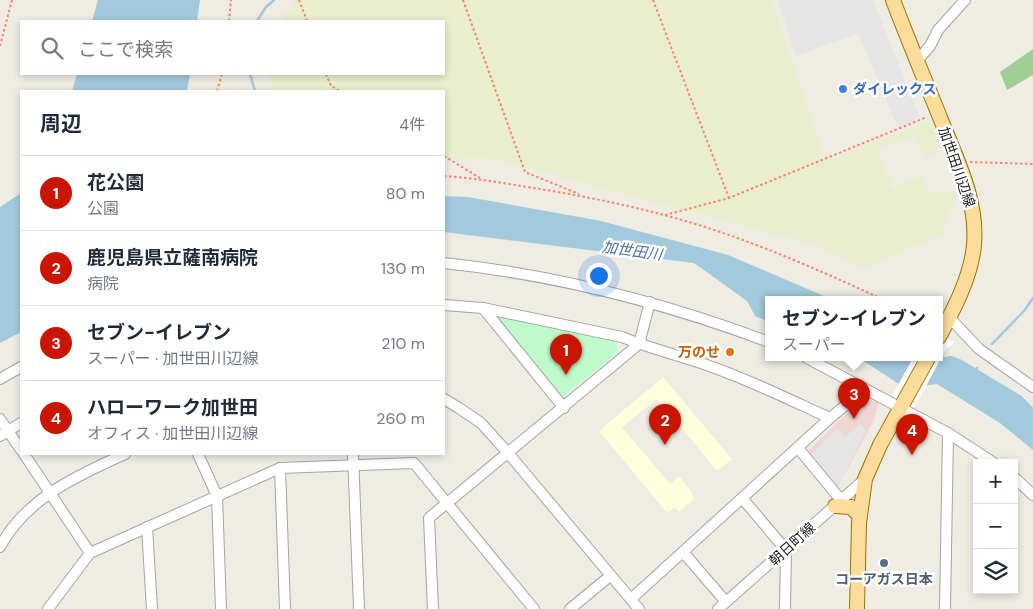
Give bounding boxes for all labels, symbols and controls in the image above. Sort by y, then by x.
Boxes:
search box [20,20,445,75]
icon: search [38,34,66,62]
text: ここで検索 [78,37,173,62]
place label: ダイレックス [853,80,937,98]
marker: ダイレックス [837,83,849,95]
text: 周辺 [40,110,82,138]
text: 4件 [399,114,425,135]
street label: 加世田川辺線 [935,124,979,210]
text: 花公園 [87,170,144,195]
text: 1 [53,183,59,204]
text: 80 m [386,183,425,204]
text: 公園 [87,198,119,219]
water label: 加世田川 [601,237,665,265]
text: 鹿児島県立薩南病院 [87,245,258,270]
text: 2 [51,258,61,279]
text: 130 m [381,258,425,279]
your location [586,263,612,289]
text: 病院 [87,273,119,294]
popup [765,296,943,361]
text: セブン-イレブン [782,306,926,331]
text: セブン-イレブン [87,320,231,345]
text: 3 [51,333,61,354]
text: 210 m [381,333,425,354]
pin: 1 [550,334,582,375]
text: スーパー [782,334,846,355]
place label: 万のせ [678,343,720,361]
marker: 万のせ [724,346,736,358]
text: スーパー · 加世田川辺線 [87,348,259,369]
pin: 3 [838,378,870,419]
text: ハローワーク加世田 [87,395,258,420]
pin: 2 [649,404,681,445]
text: 4 [51,408,61,429]
text: 260 m [376,408,425,429]
pin: 4 [896,414,928,455]
text: オフィス · 加世田川辺線 [87,423,258,444]
map controls [973,459,1018,594]
button: + [973,459,1018,504]
button: − [973,504,1018,549]
street label: 朝日町線 [765,519,819,569]
button: layers [973,549,1018,594]
marker: コーアガス日本 [878,557,890,569]
place label: コーアガス日本 [835,570,933,588]

